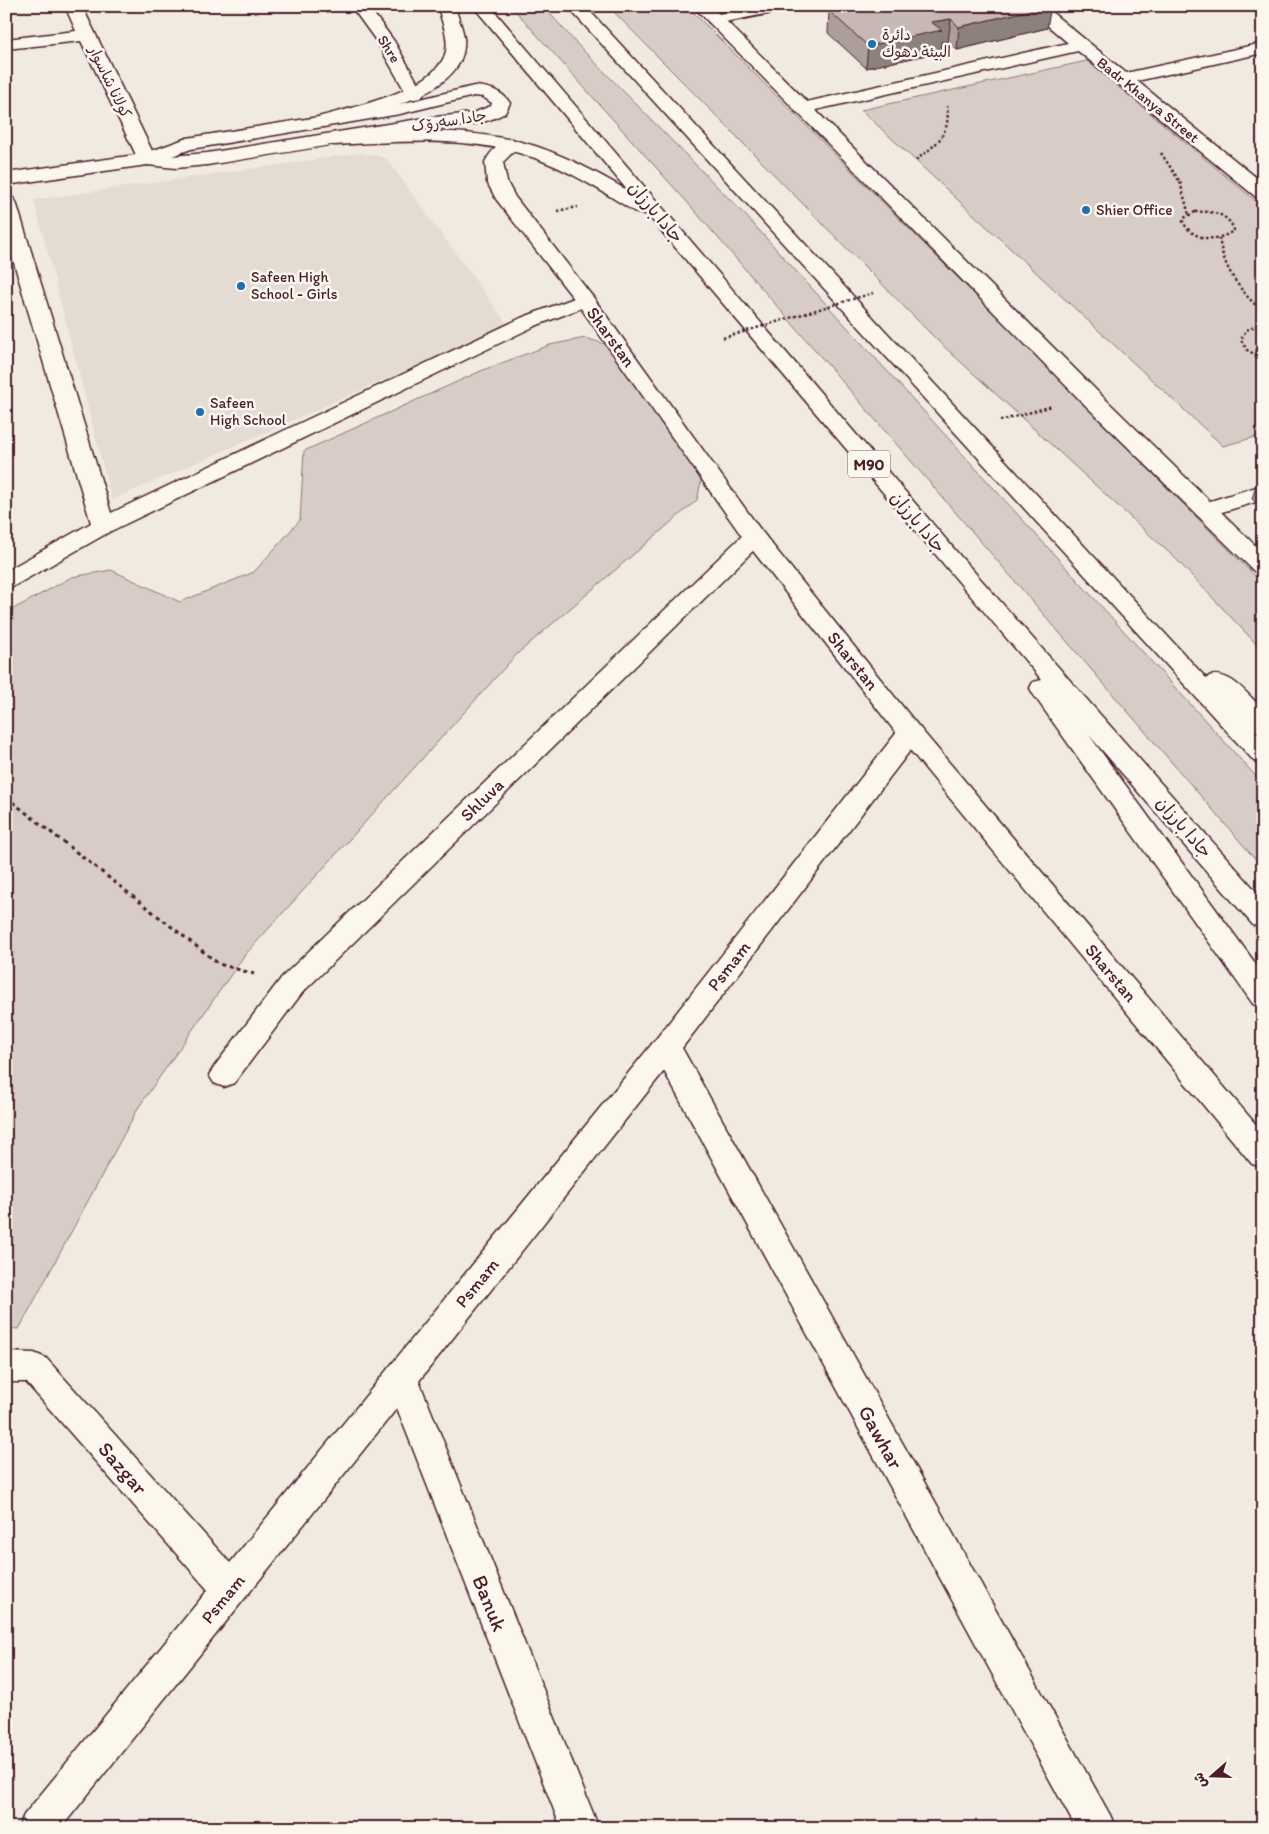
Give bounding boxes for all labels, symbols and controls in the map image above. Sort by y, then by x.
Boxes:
place label: دائرة البيئة دهوك [882,26,951,61]
street label: Shre [374,32,404,66]
marker: دائرة البيئة دهوك [866,38,878,50]
street label: كولانا شاسوار [84,42,135,121]
street label: Badr Khanya Street [1093,53,1203,147]
street label: جادا سەرۆک [410,106,488,136]
street label: جادا بارزان [624,177,688,247]
place label: Shier Office [1096,201,1172,219]
marker: Shier Office [1080,204,1092,216]
place label: Safeen High School - Girls [251,268,338,303]
marker: Safeen High School - Girls [235,280,247,292]
street label: Sharstan [582,303,640,372]
place label: Safeen High School [210,394,287,429]
marker: Safeen High School [194,406,206,418]
road number: M90 [848,450,890,478]
street label: جادا بارزان [886,487,950,557]
street label: Sharstan [823,627,884,695]
street label: Shluva [456,774,508,826]
street label: جادا بارزان [1151,792,1217,862]
street label: Psmam [703,937,755,995]
street label: Sharstan [1080,939,1142,1007]
street label: Psmam [450,1254,504,1312]
street label: Gawhar [853,1401,909,1474]
street label: Sazgar [93,1436,153,1500]
street label: Psmam [196,1570,250,1628]
street label: Banuk [467,1571,513,1635]
north arrow [1186,1752,1236,1802]
text: ش [1190,1770,1211,1790]

